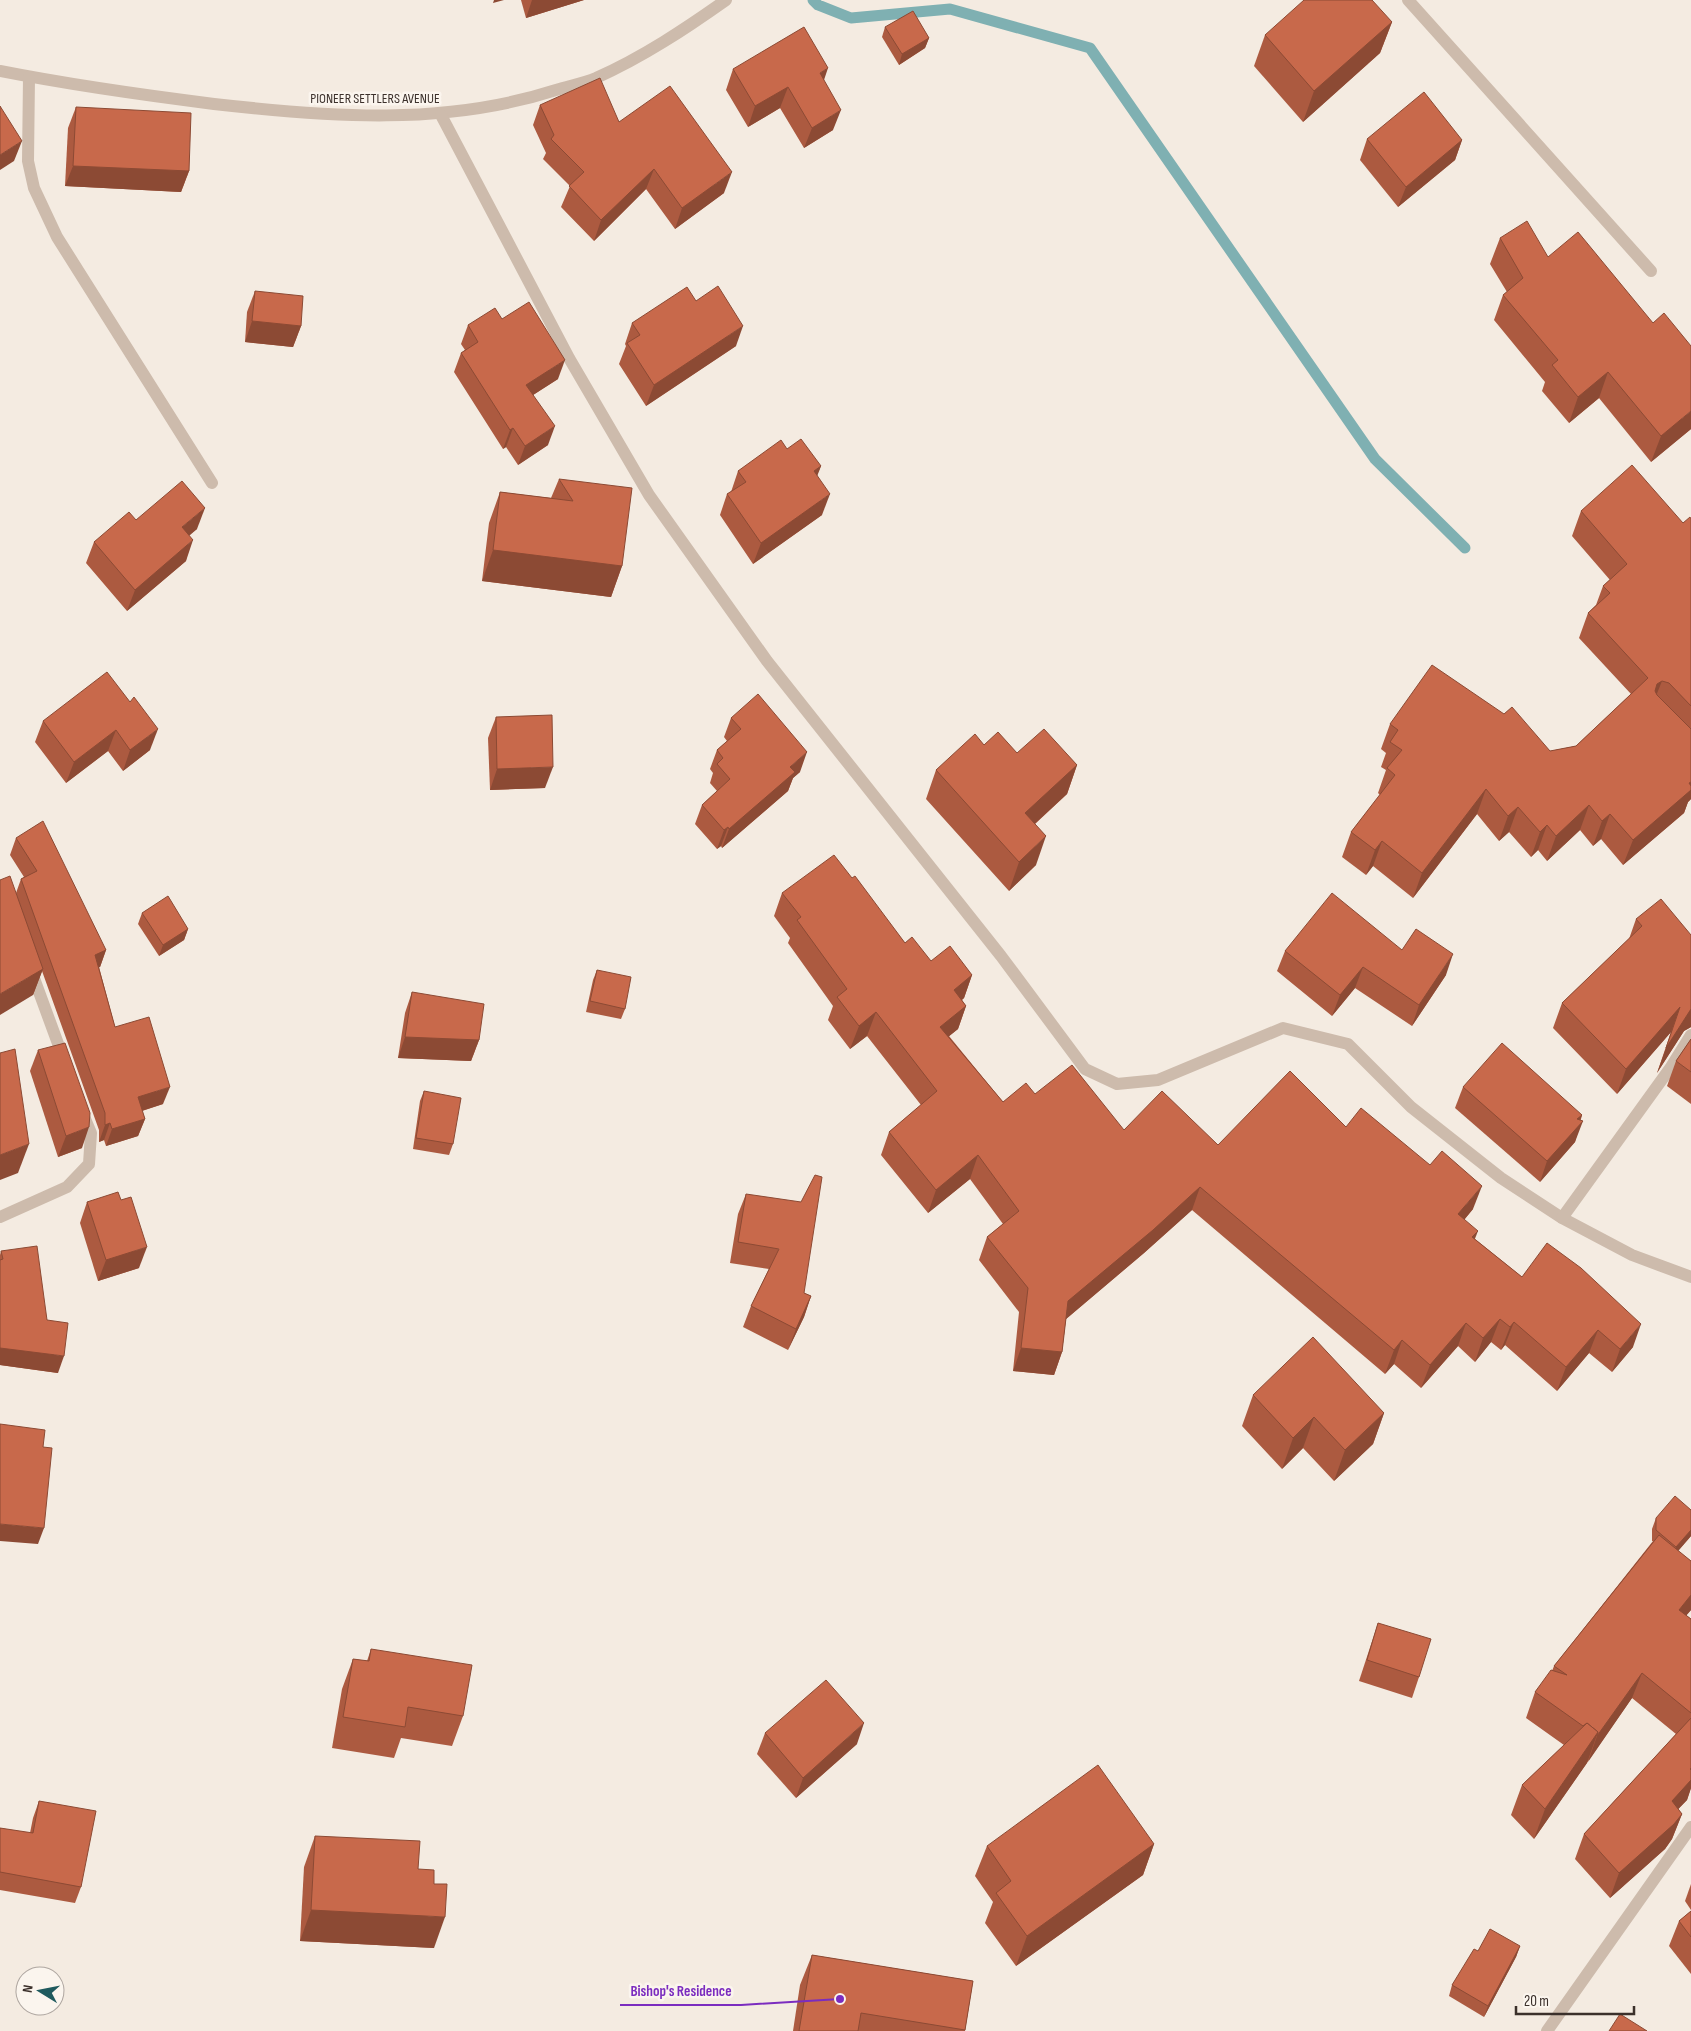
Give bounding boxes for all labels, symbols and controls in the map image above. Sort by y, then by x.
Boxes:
street label: PIONEER SETTLERS AVENUE [310,90,440,107]
north arrow [15,1966,65,2016]
callout: Bishop's Residence [620,1975,741,2005]
text: Bishop's Residence [630,1982,732,2001]
text: N [19,1984,37,1994]
scale bar [1516,1984,1634,2016]
text: 20 m [1524,1992,1549,2011]

